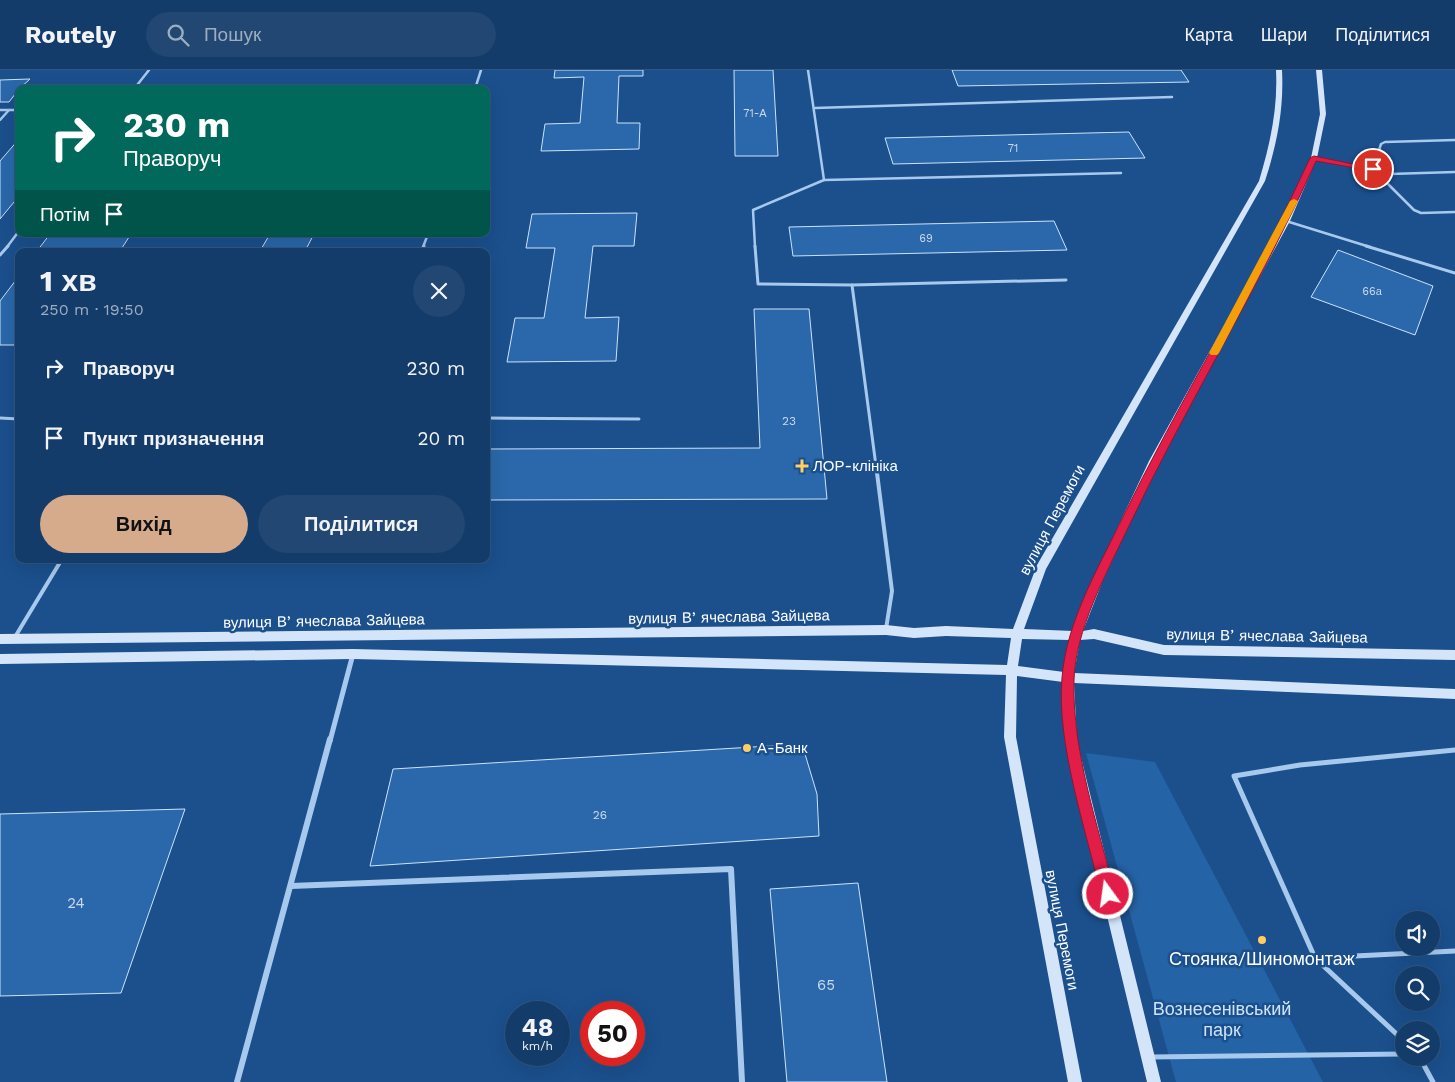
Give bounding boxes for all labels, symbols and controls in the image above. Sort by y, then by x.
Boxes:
search box [146,12,496,57]
text: Routely [25,21,116,49]
icon: search [164,21,192,49]
text: Пошук [204,23,261,46]
text: Карта [1185,24,1233,45]
text: Шари [1261,24,1307,45]
text: Поділитися [1335,24,1430,45]
text: 230 m [123,104,230,146]
icon: right [40,105,105,170]
house number: 71-А [743,107,767,120]
house number: 71 [1008,142,1018,155]
text: Праворуч [123,146,221,171]
pin [1352,148,1394,190]
icon: arrive [1359,155,1387,183]
icon: arrive [100,200,128,228]
text: Потім [40,203,90,226]
house number: 69 [919,232,933,245]
text: 1 хв [40,263,97,298]
button: close [413,265,465,317]
house number: 66а [1362,285,1383,298]
text: 250 m · 19:50 [40,300,144,319]
icon: right [40,354,68,382]
text: Праворуч [83,357,175,380]
text: 230 m [406,357,465,380]
house number: 23 [782,414,796,428]
icon: arrive [40,424,68,452]
text: Пункт призначення [83,427,264,450]
text: 20 m [418,427,465,450]
place label: ЛОР-клініка [813,457,898,475]
marker: ЛОР-клініка [795,459,809,473]
street label: вулиця Перемоги [1015,462,1089,578]
button: Вихід [40,495,248,553]
button: Поділитися [258,495,465,553]
street label: вулиця Вʼячеслава Зайцева [628,606,831,628]
street label: вулиця Вʼячеслава Зайцева [223,610,426,632]
street label: вулиця Вʼячеслава Зайцева [1166,625,1369,647]
place label: А-Банк [757,739,808,757]
marker: А-Банк [741,742,753,754]
house number: 26 [593,808,607,822]
position arrow [1081,867,1133,919]
street label: вулиця Перемоги [1042,868,1082,992]
house number: 24 [67,894,85,912]
map controls [1395,911,1440,1066]
button: sound [1395,911,1440,956]
marker: Стоянка/Шиномонтаж [1256,934,1268,946]
place label: Стоянка/Шиномонтаж [1169,948,1355,969]
button: search [1395,966,1440,1011]
house number: 65 [817,976,835,994]
park label: Вознесенівський парк [1153,998,1291,1040]
speed limit sign: 50 [580,1001,645,1066]
text: 48 [522,1013,553,1042]
button: layers [1395,1021,1440,1066]
text: km/h [522,1039,553,1053]

